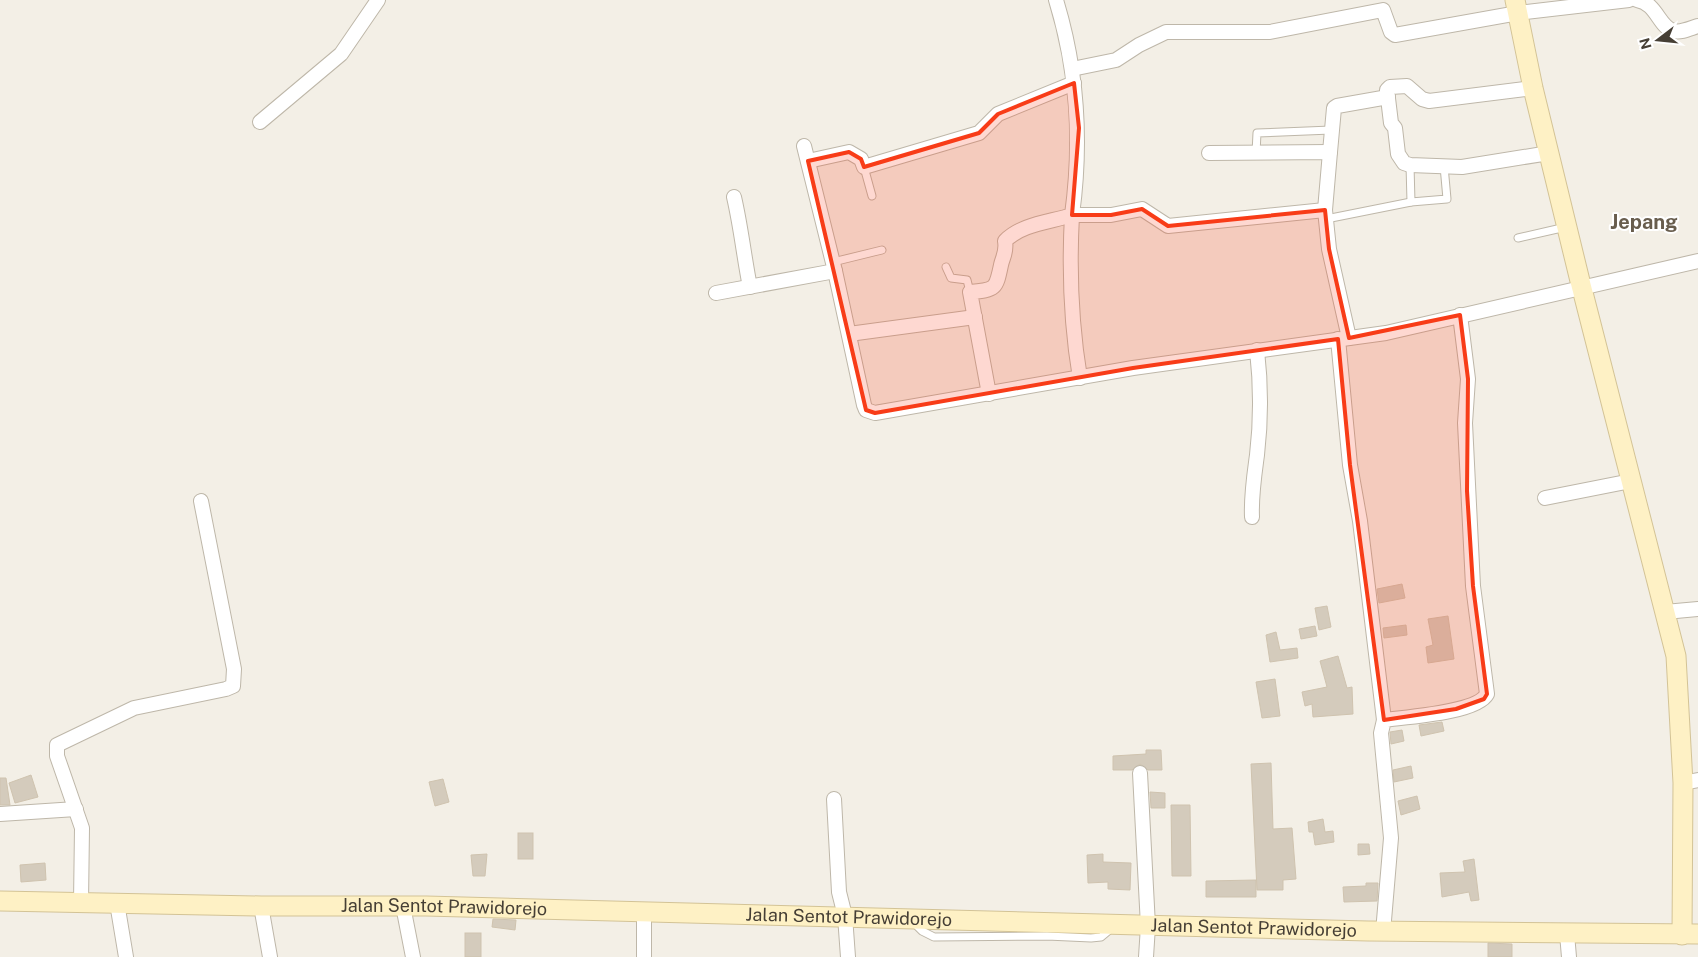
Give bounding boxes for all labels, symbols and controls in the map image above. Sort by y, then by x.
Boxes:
north arrow [1633,15,1683,65]
text: N [1636,36,1655,51]
district label: Jepang [1610,210,1678,234]
street label: Jalan Sentot Prawidorejo [341,895,547,919]
street label: Jalan Sentot Prawidorejo [745,903,952,930]
street label: Jalan Sentot Prawidorejo [1150,914,1357,941]

